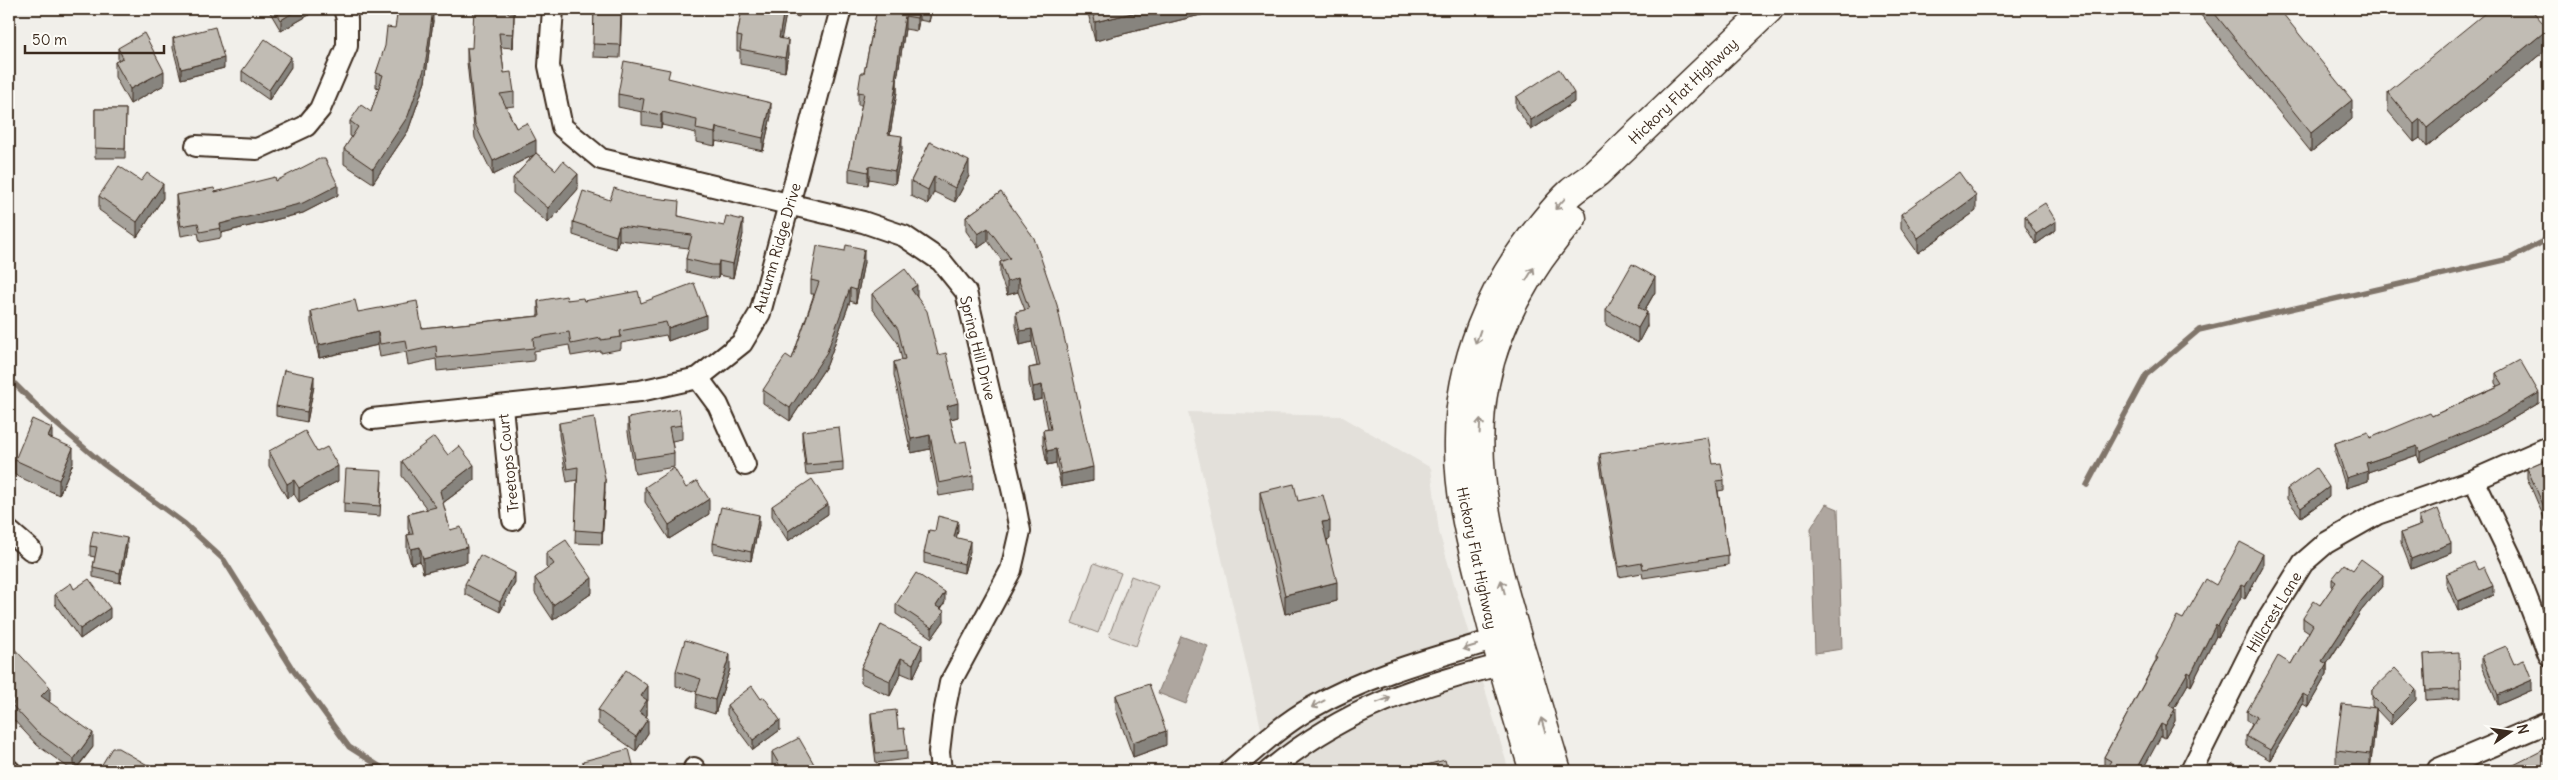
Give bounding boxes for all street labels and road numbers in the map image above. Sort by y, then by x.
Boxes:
street label: Hickory Flat Highway [1624,34,1742,148]
street label: Autumn Ridge Drive [749,181,805,315]
street label: Spring Hill Drive [956,294,1000,402]
street label: Treetops Court [493,413,523,513]
street label: Hickory Flat Highway [1453,485,1501,631]
street label: Hillcrest Lane [2242,568,2306,656]

